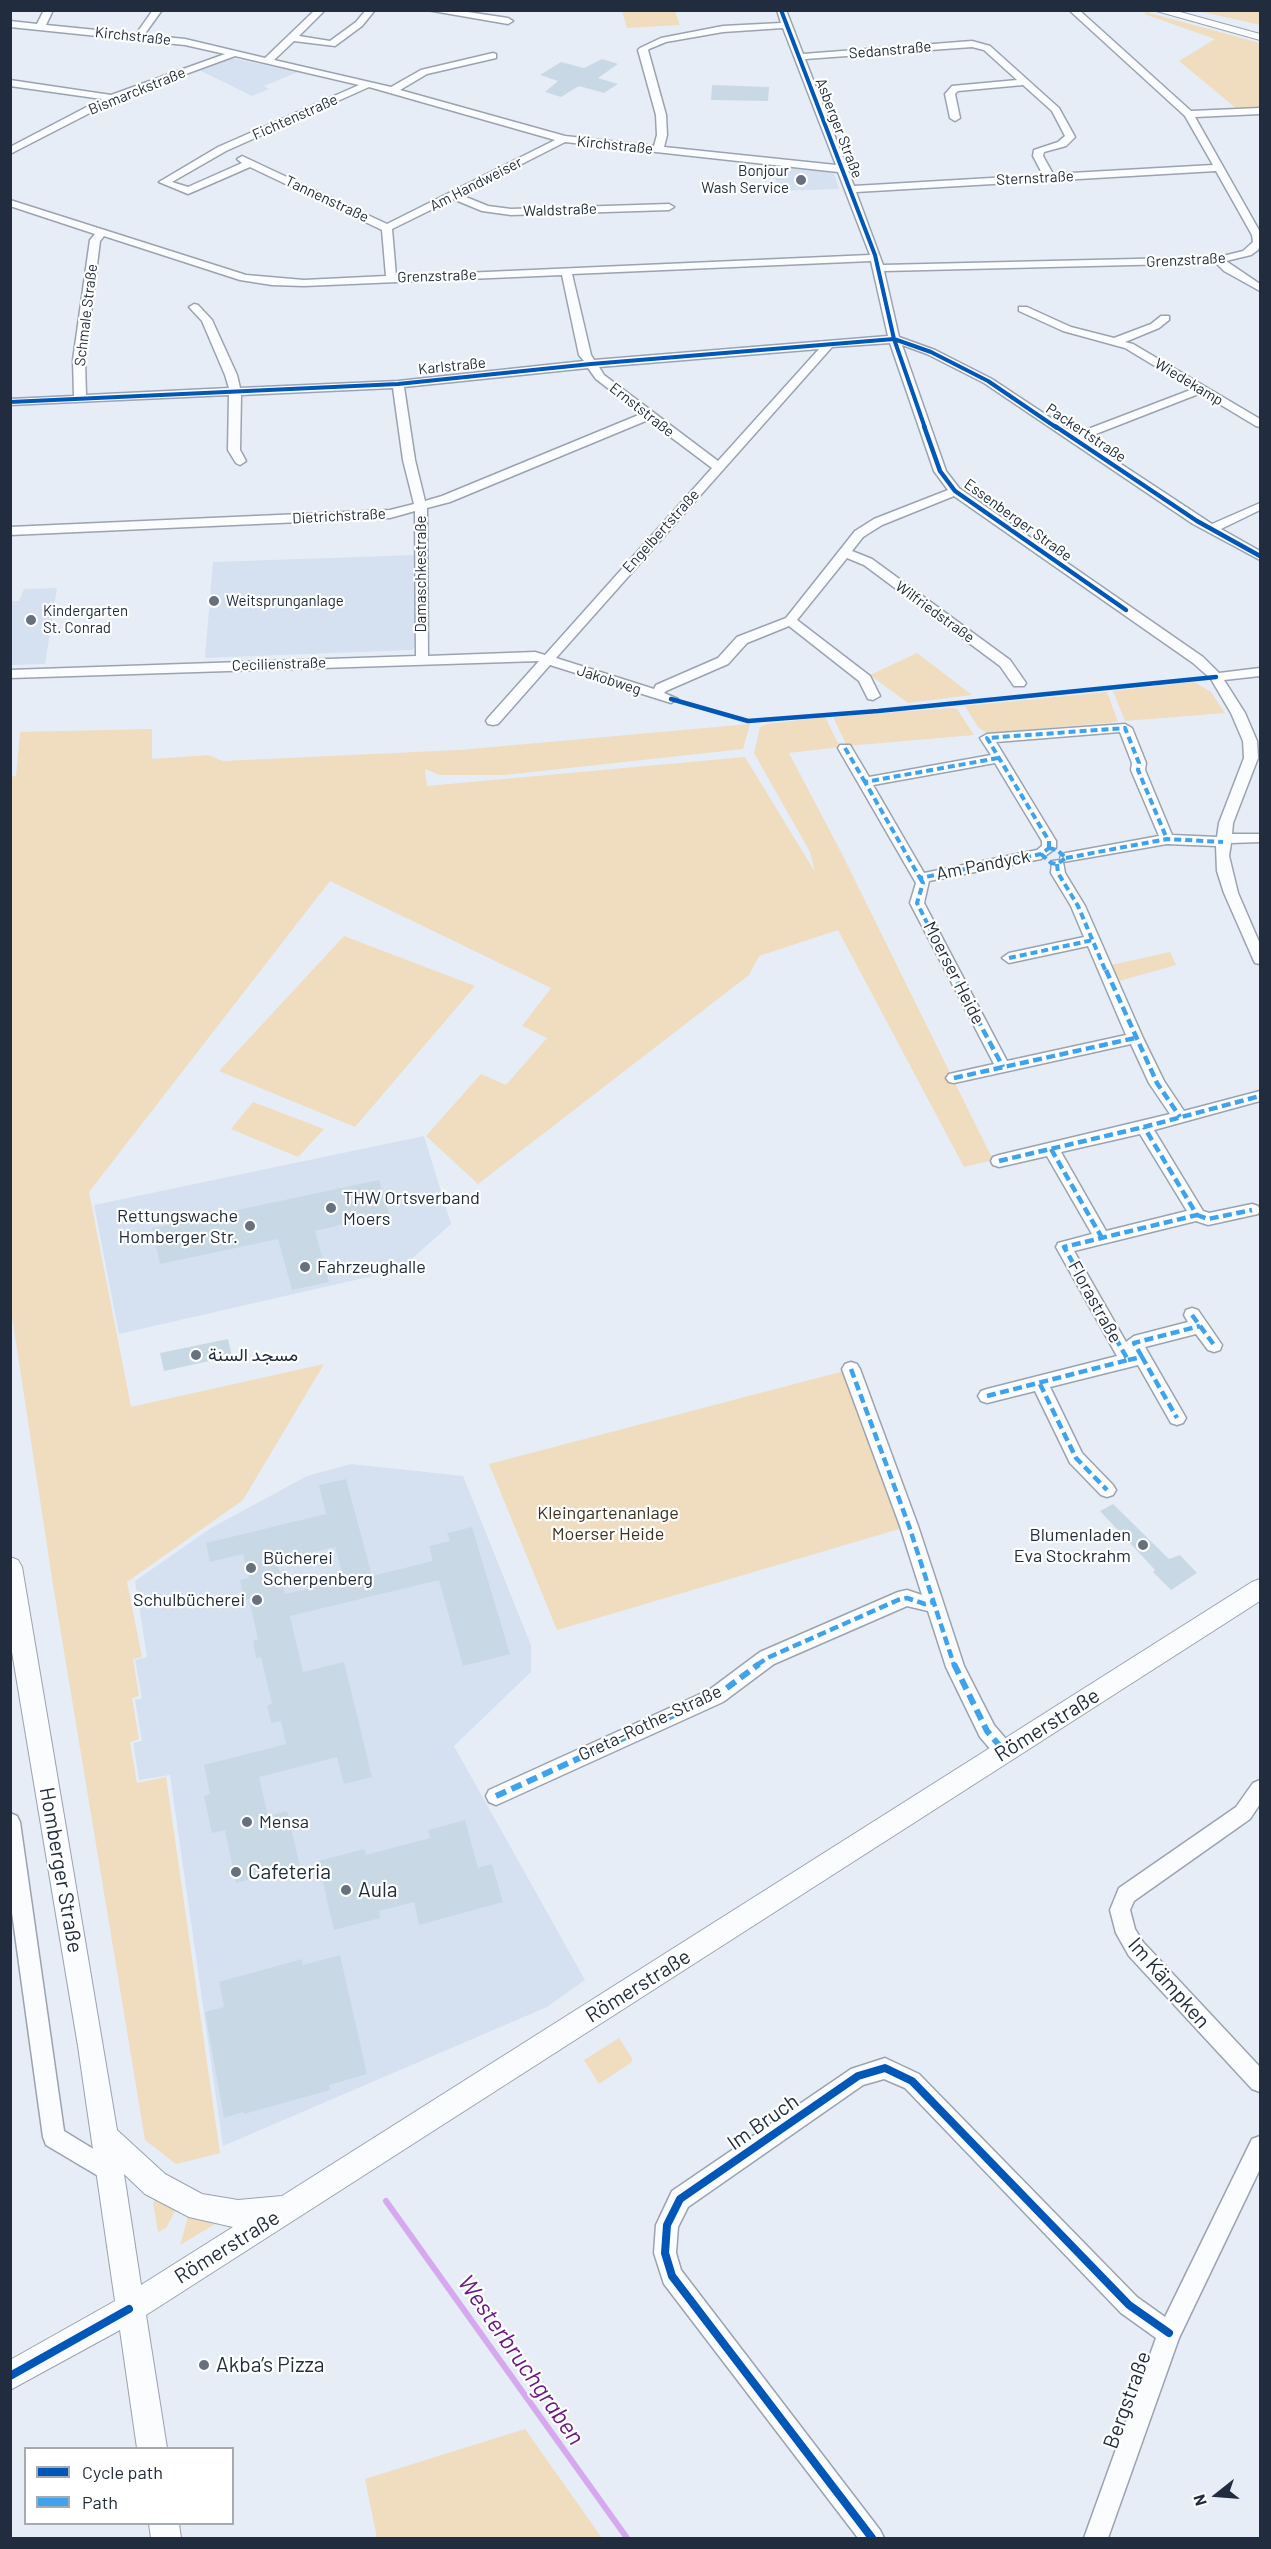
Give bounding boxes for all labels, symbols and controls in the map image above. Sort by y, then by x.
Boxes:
street label: Kirchstraße [94,23,172,49]
street label: Sedanstraße [848,37,932,63]
street label: Bismarckstraße [86,63,188,119]
street label: Asberger Straße [812,75,866,181]
street label: Fichtenstraße [249,90,341,144]
street label: Kirchstraße [576,132,654,158]
street label: Am Handweiser [427,153,525,215]
place label: Bonjour Wash Service [701,162,789,197]
street label: Sternstraße [996,167,1074,189]
street label: Tannenstraße [282,172,372,226]
marker: Bonjour Wash Service [794,173,808,187]
street label: Waldstraße [523,200,597,220]
street label: Grenzstraße [1146,249,1226,271]
street label: Schmale Straße [71,263,101,367]
street label: Grenzstraße [397,266,477,286]
street label: Karlstraße [417,354,487,378]
street label: Wiedekamp [1151,354,1227,410]
street label: Ernststraße [606,379,678,441]
street label: Packertstraße [1043,400,1129,466]
street label: Essenberger Straße [961,475,1075,565]
street label: Engelbertstraße [619,486,703,576]
street label: Dietrichstraße [292,505,386,527]
street label: Damaschkestraße [412,515,430,633]
street label: Wilfriedstraße [892,577,978,647]
place label: Weitsprunganlage [226,592,344,610]
marker: Weitsprunganlage [207,594,221,608]
place label: Kindergarten St. Conrad [43,602,128,637]
marker: Kindergarten St. Conrad [24,613,38,627]
street label: Cecilienstraße [232,653,326,675]
street label: Jakobweg [575,661,643,699]
street label: Am Pandyck [934,845,1032,885]
street label: Moerser Heide [919,918,989,1028]
place label: THW Ortsverband Moers [343,1187,480,1230]
marker: THW Ortsverband Moers [324,1201,338,1215]
place label: Rettungswache Homberger Str. [117,1205,238,1248]
marker: Rettungswache Homberger Str. [243,1219,257,1233]
place label: Fahrzeughalle [317,1256,426,1278]
street label: Florastraße [1064,1257,1126,1347]
marker: Fahrzeughalle [298,1260,312,1274]
place label: مسجد السنة [208,1344,298,1366]
marker: مسجد السنة [189,1348,203,1362]
park label: Kleingartenanlage Moerser Heide [537,1502,679,1544]
place label: Blumenladen Eva Stockrahm [1014,1524,1131,1567]
marker: Blumenladen Eva Stockrahm [1136,1538,1150,1552]
place label: Bücherei Scherpenberg [263,1547,373,1590]
marker: Bücherei Scherpenberg [244,1561,258,1575]
place label: Schulbücherei [133,1589,245,1611]
marker: Schulbücherei [250,1593,264,1607]
street label: Greta-Rothe-Straße [575,1680,725,1766]
street label: Römerstraße [990,1683,1104,1767]
street label: Homberger Straße [34,1785,88,1955]
place label: Mensa [259,1811,309,1833]
marker: Mensa [240,1815,254,1829]
place label: Cafeteria [248,1859,331,1885]
marker: Cafeteria [229,1865,243,1879]
place label: Aula [358,1877,398,1903]
marker: Aula [339,1883,353,1897]
street label: Im Kämpken [1123,1932,1215,2034]
street label: Römerstraße [581,1944,695,2028]
street label: Im Bruch [722,2088,804,2156]
street label: Römerstraße [170,2205,284,2289]
water label: Westerbruchgraben [452,2270,590,2450]
street label: Bergstraße [1098,2348,1156,2452]
place label: Akba’s Pizza [216,2352,325,2378]
marker: Akba’s Pizza [197,2358,211,2372]
legend [24,2447,234,2525]
text: Cycle path [82,2461,163,2483]
north arrow [1187,2465,1247,2525]
text: Path [82,2491,118,2513]
text: N [1189,2493,1210,2508]

